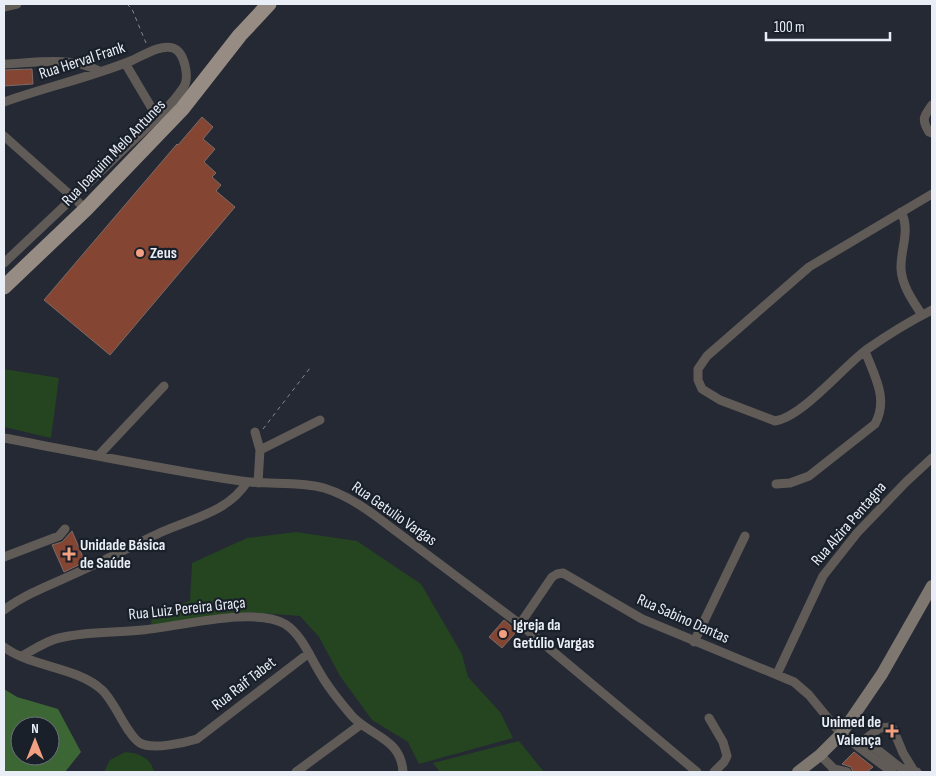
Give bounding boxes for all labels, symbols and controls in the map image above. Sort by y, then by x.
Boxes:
scale bar [766,10,890,42]
text: 100 m [774,18,805,37]
street label: Rua Herval Frank [37,38,127,84]
street label: Rua Joaquim Melo Antunes [58,96,170,210]
place label: Zeus [150,244,177,263]
marker: Zeus [134,247,146,259]
street label: Rua Getulio Vargas [348,478,440,550]
street label: Rua Alzira Pentagna [807,478,891,570]
place label: Unidade Básica de Saúde [80,536,165,573]
marker: Unidade Básica de Saúde [62,547,76,561]
street label: Rua Sabino Dantas [634,590,732,648]
street label: Rua Luiz Pereira Graça [128,593,246,625]
place label: Igreja da Getúlio Vargas [513,616,594,653]
marker: Igreja da Getúlio Vargas [497,628,509,640]
street label: Rua Raif Tabet [208,653,280,715]
place label: Unimed de Valença [822,713,881,750]
north arrow [10,716,60,766]
text: N [31,720,39,737]
marker: Unimed de Valença [885,724,899,738]

